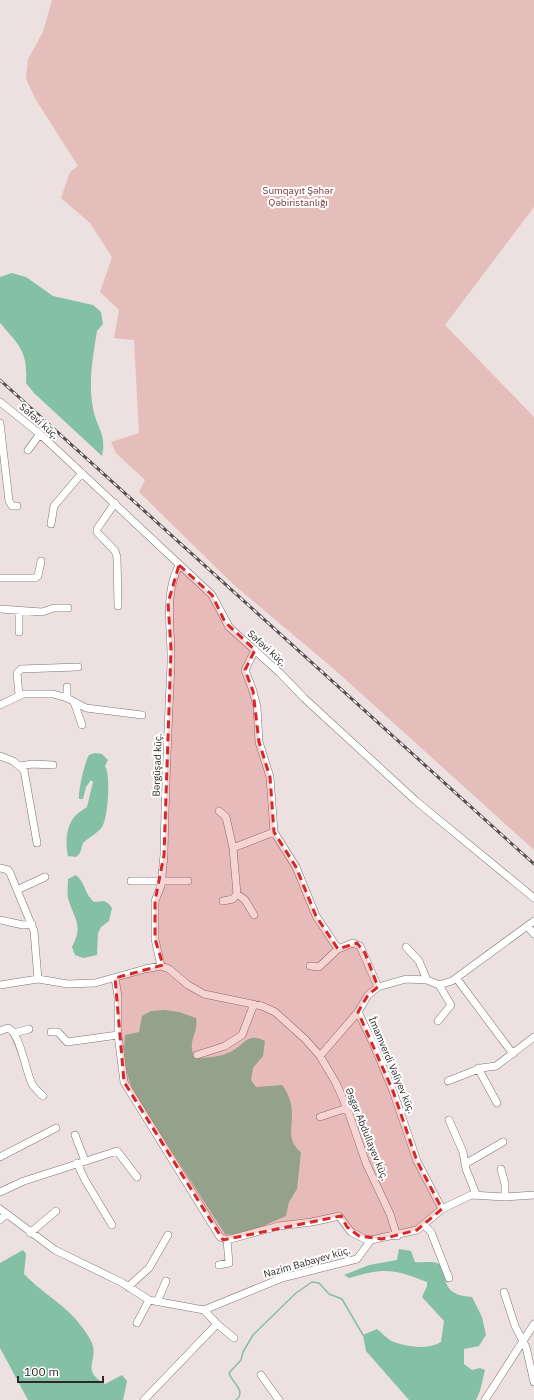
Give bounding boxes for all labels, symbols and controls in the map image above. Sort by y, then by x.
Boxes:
park label: Sumqayıt Şəhər Qəbiristanlığı [263,184,334,209]
street label: Səfəvi küç. [17,400,61,442]
street label: Səfəvi küç. [245,627,289,669]
street label: Bərgüşad küç. [149,733,165,797]
street label: İmamverdi Vəliyev küç. [366,1015,418,1115]
street label: Əsgər Abdullayev küç. [342,1086,392,1182]
street label: Nazim Babayev küç. [262,1243,352,1281]
scale bar [18,1358,103,1384]
text: 100 m [24,1364,59,1379]

